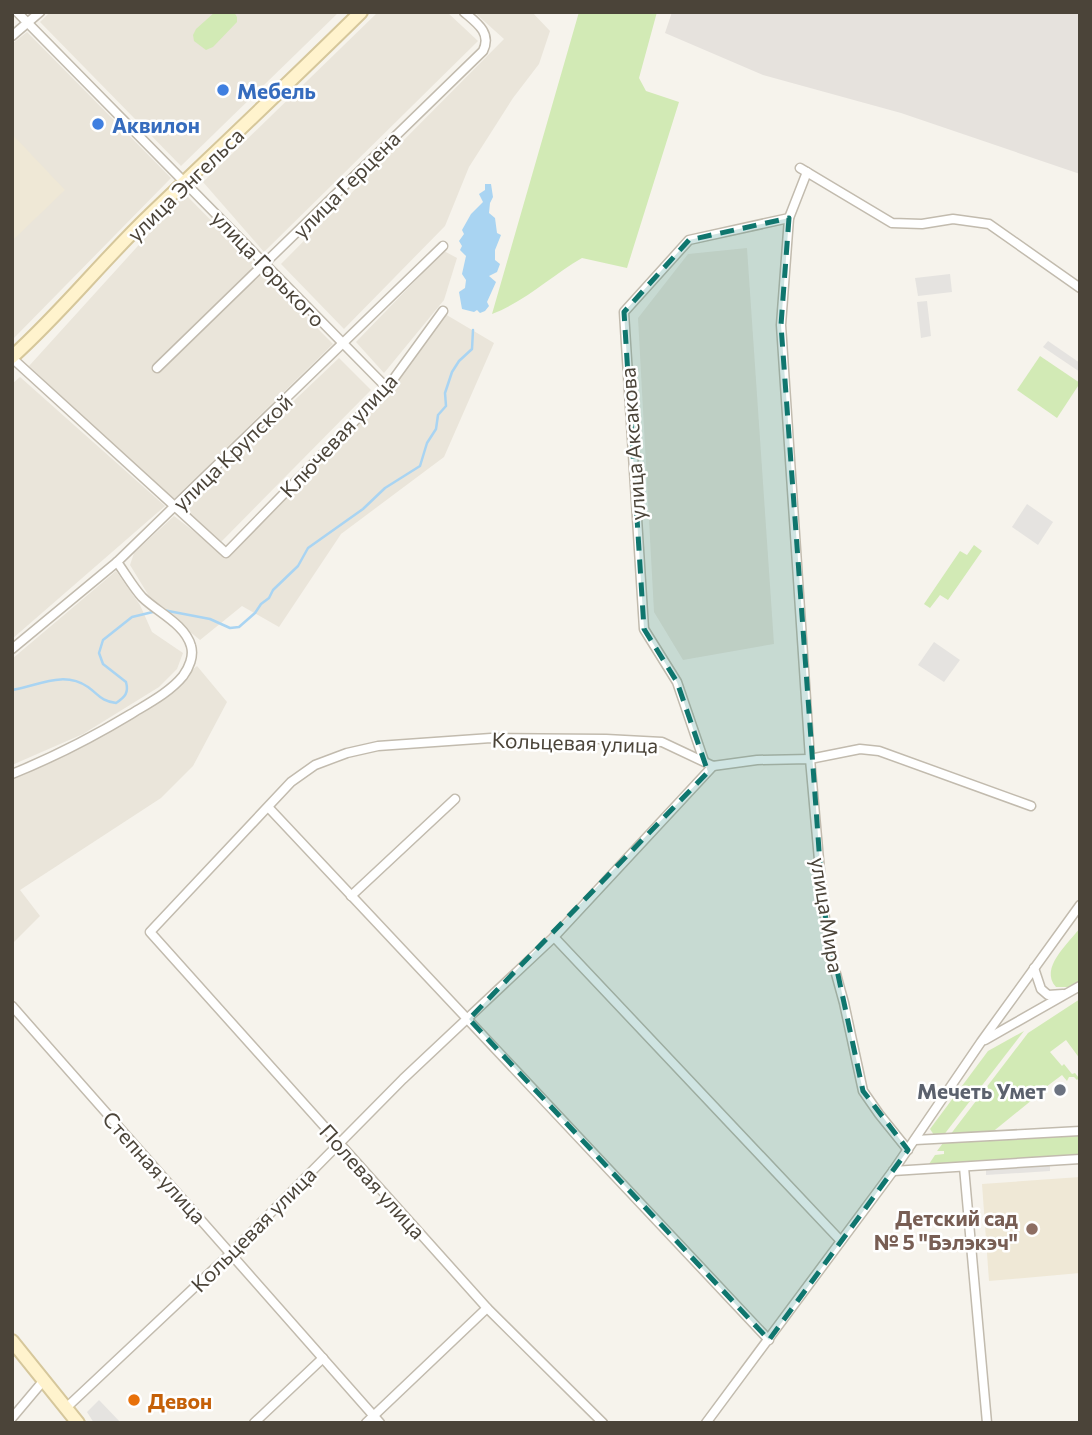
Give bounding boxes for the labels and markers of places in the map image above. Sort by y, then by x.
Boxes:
place label: Мебель [237,78,316,103]
marker: Мебель [215,82,231,98]
place label: Аквилон [112,112,200,137]
marker: Аквилон [90,116,106,132]
place label: Мечеть Умет [917,1078,1046,1103]
marker: Мечеть Умет [1052,1082,1068,1098]
place label: Детский сад № 5 "Бэлэкэч" [874,1205,1018,1254]
marker: Детский сад № 5 "Бэлэкэч" [1024,1221,1040,1237]
place label: Девон [148,1388,212,1413]
marker: Девон [126,1392,142,1408]

